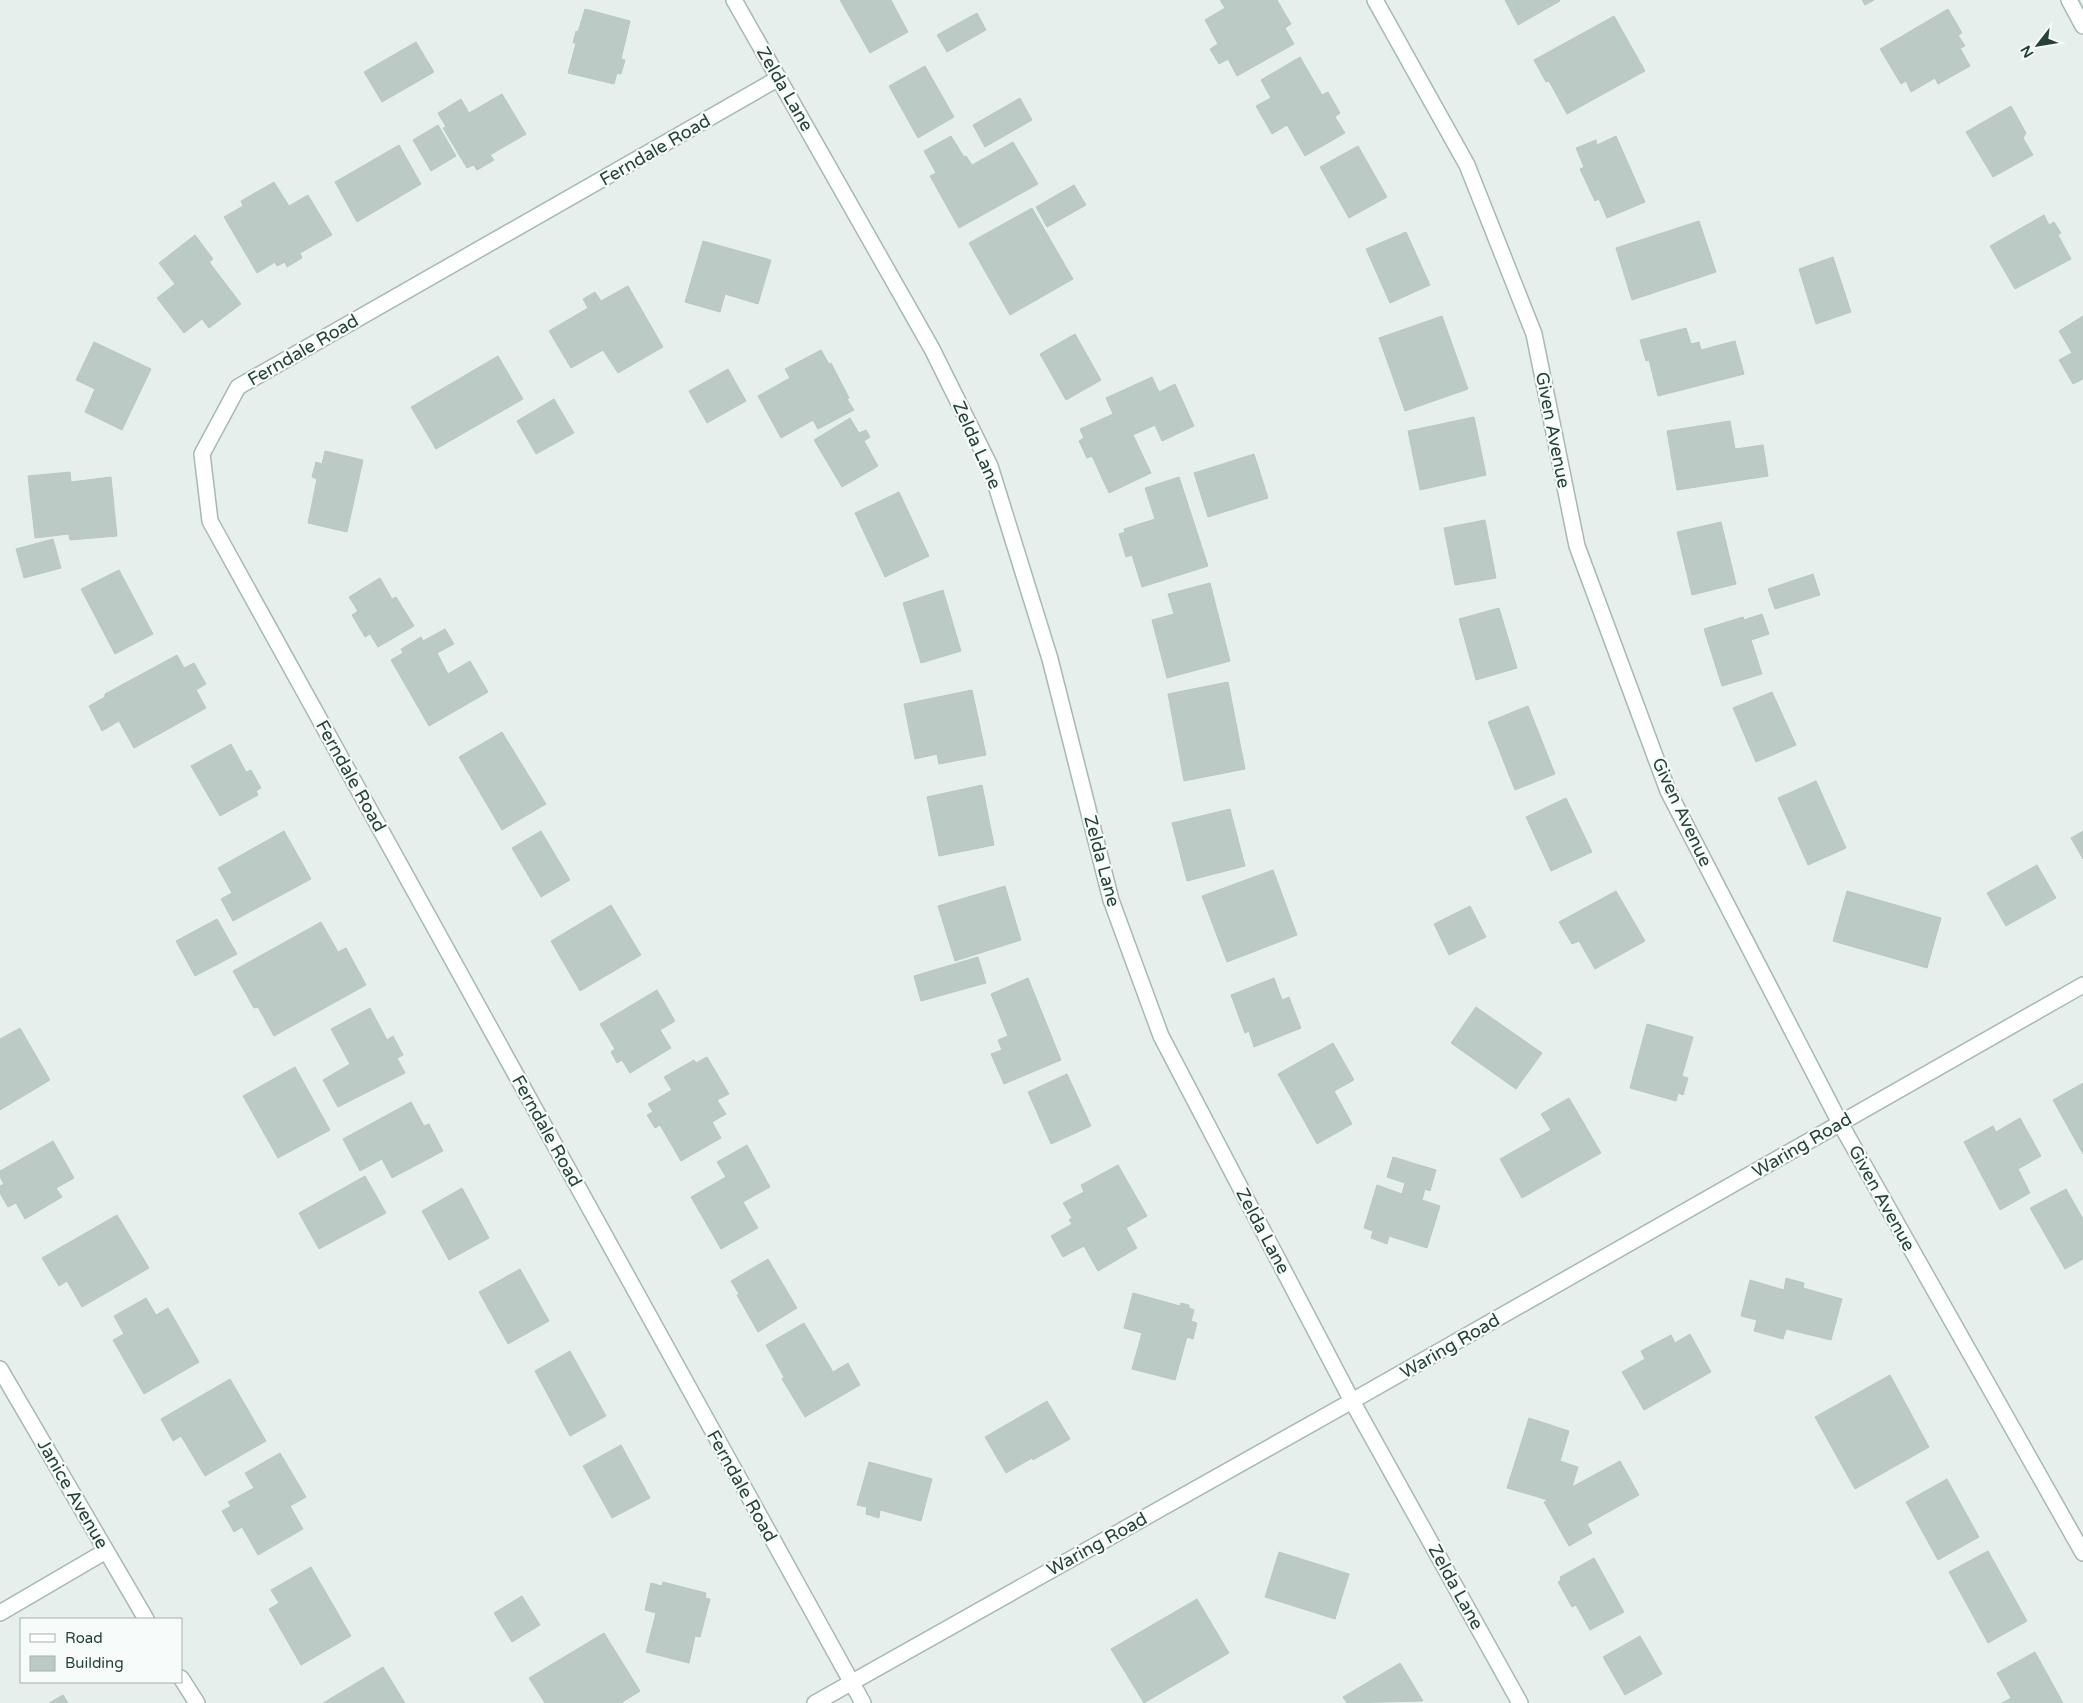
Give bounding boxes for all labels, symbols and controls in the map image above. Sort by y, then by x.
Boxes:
north arrow [2013,20,2063,70]
text: N [2017,42,2037,61]
street label: Zelda Lane [752,43,818,135]
street label: Ferndale Road [596,109,714,191]
street label: Ferndale Road [244,309,362,391]
street label: Given Avenue [1531,370,1575,490]
street label: Zelda Lane [948,398,1006,492]
street label: Ferndale Road [311,716,391,836]
street label: Given Avenue [1647,754,1717,870]
street label: Zelda Lane [1079,813,1125,909]
street label: Ferndale Road [507,1071,587,1191]
street label: Waring Road [1748,1108,1856,1182]
street label: Given Avenue [1844,1141,1920,1255]
street label: Zelda Lane [1231,1184,1295,1278]
street label: Waring Road [1396,1309,1504,1383]
street label: Ferndale Road [702,1426,782,1546]
street label: Janice Avenue [33,1435,113,1553]
street label: Waring Road [1043,1507,1151,1581]
street label: Zelda Lane [1424,1541,1488,1633]
legend [20,1618,182,1683]
text: Road [65,1629,103,1647]
text: Building [65,1654,124,1672]

